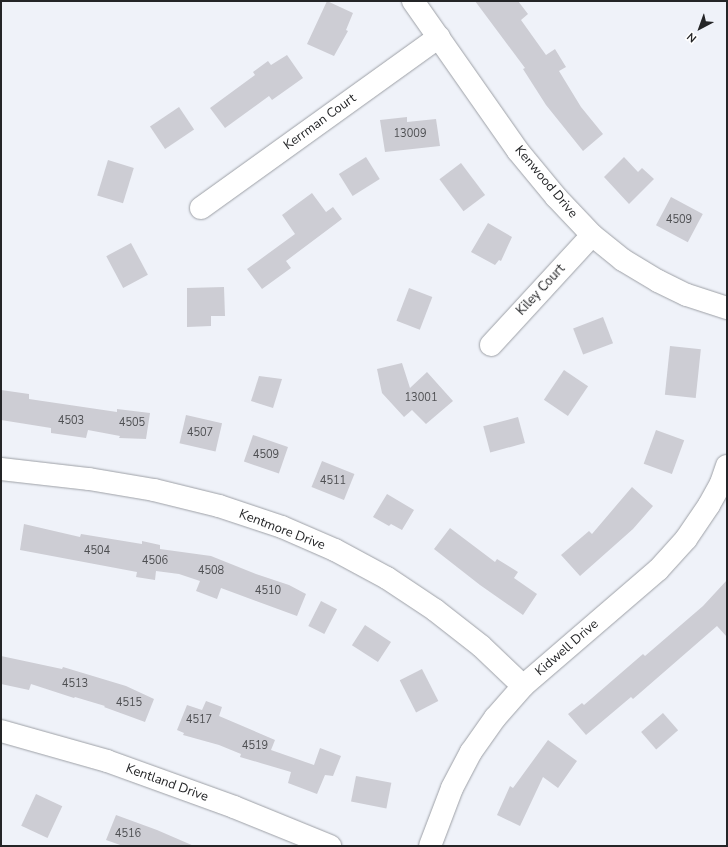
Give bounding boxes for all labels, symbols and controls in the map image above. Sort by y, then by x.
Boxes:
north arrow [680,8,720,48]
text: N [684,29,700,46]
street label: Kerrman Court [281,91,359,153]
house number: 13009 [394,127,426,141]
street label: Kenwood Drive [511,143,581,221]
house number: 4509 [666,213,692,227]
street label: Kiley Court [513,261,569,319]
house number: 13001 [405,391,437,405]
house number: 4503 [58,414,84,428]
house number: 4505 [119,416,145,430]
house number: 4507 [187,426,213,440]
house number: 4509 [253,448,279,462]
house number: 4511 [320,474,346,488]
street label: Kentmore Drive [237,506,327,554]
house number: 4504 [84,544,110,558]
house number: 4506 [142,554,168,568]
house number: 4508 [198,564,224,578]
house number: 4510 [255,584,281,598]
street label: Kidwell Drive [532,616,602,680]
house number: 4513 [62,677,88,691]
house number: 4515 [116,696,142,710]
house number: 4517 [186,713,212,727]
house number: 4519 [242,739,268,753]
street label: Kentland Drive [124,761,210,805]
house number: 4516 [115,827,141,841]

